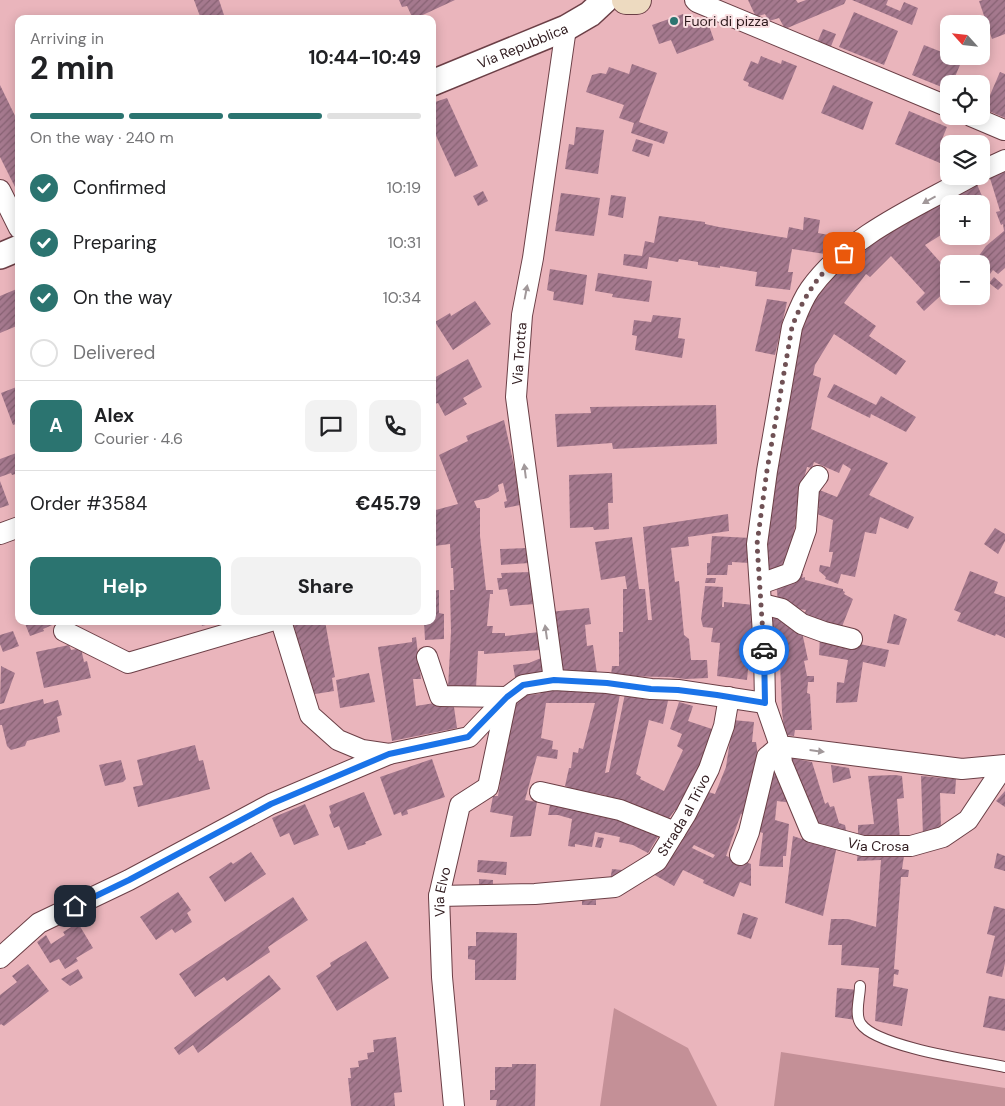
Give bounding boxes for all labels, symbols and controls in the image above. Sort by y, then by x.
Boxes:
place label: Fuori di pizza [684,12,769,30]
marker: Fuori di pizza [668,15,680,27]
north arrow [940,15,990,65]
map controls [940,15,990,305]
street label: Via Repubblica [475,19,571,72]
text: Arriving in [30,28,104,49]
text: 10:44–10:49 [308,45,421,70]
text: 2 min [30,47,115,89]
button: locate [940,75,990,125]
text: On the way · 240 m [30,127,174,148]
button: layers [940,135,990,185]
icon: check [30,174,58,202]
text: Confirmed [73,175,166,200]
text: 10:19 [387,177,421,198]
button: + [940,195,990,245]
one-way arrow [922,196,936,204]
icon: check [30,229,58,257]
text: Preparing [73,230,157,255]
text: 10:31 [388,232,421,253]
pin [823,232,865,274]
icon: bag [830,239,858,267]
button: − [940,255,990,305]
icon: check [30,284,58,312]
one-way arrow [523,284,531,300]
text: On the way [73,285,173,310]
text: 10:34 [383,287,421,308]
street label: Via Trotta [508,322,530,386]
text: Delivered [73,340,155,365]
button: chat [305,400,357,452]
button: phone [369,400,421,452]
text: Alex [94,403,134,428]
text: A [49,413,63,438]
text: Courier · 4.6 [94,428,183,449]
one-way arrow [521,462,529,478]
text: Order #3584 [30,491,147,516]
text: €45.79 [356,491,421,516]
button: Help [30,557,221,615]
button: Share [231,557,421,615]
one-way arrow [542,624,550,640]
courier [739,625,789,675]
icon: car [750,636,778,664]
one-way arrow [810,747,826,755]
street label: Strada al Trivo [653,771,714,860]
street label: Via Crosa [845,833,909,855]
street label: Via Elvo [430,865,454,917]
pin [54,885,96,927]
icon: home [61,892,89,920]

